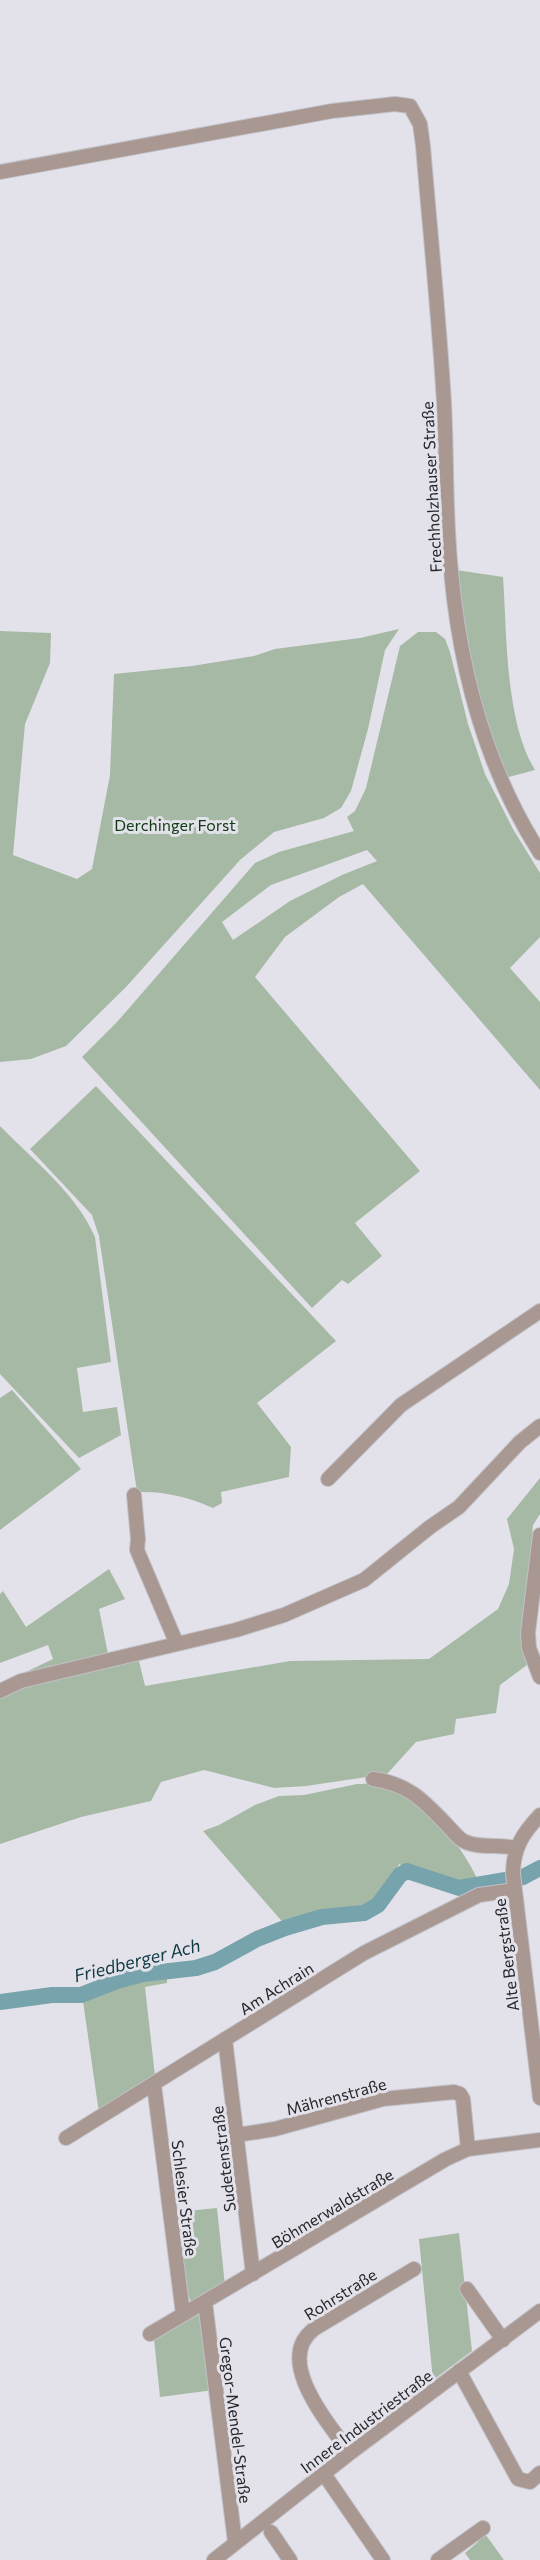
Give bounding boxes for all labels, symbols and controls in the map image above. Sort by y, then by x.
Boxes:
street label: Frechholzhauser Straße [417,401,445,573]
park label: Derchinger Forst [114,815,236,834]
street label: Alte Bergstraße [490,1898,522,2012]
water label: Friedberger Ach [71,1934,203,1986]
street label: Am Achrain [235,1958,317,2018]
street label: Mährenstraße [284,2074,388,2118]
street label: Sudetenstraße [207,2105,239,2213]
street label: Schlesier Straße [168,2139,202,2257]
street label: Böhmerwaldstraße [268,2164,396,2252]
street label: Rohrstraße [300,2264,380,2324]
street label: Gregor-Mendel-Straße [216,2336,256,2504]
street label: Innere Industriestraße [296,2365,436,2477]

